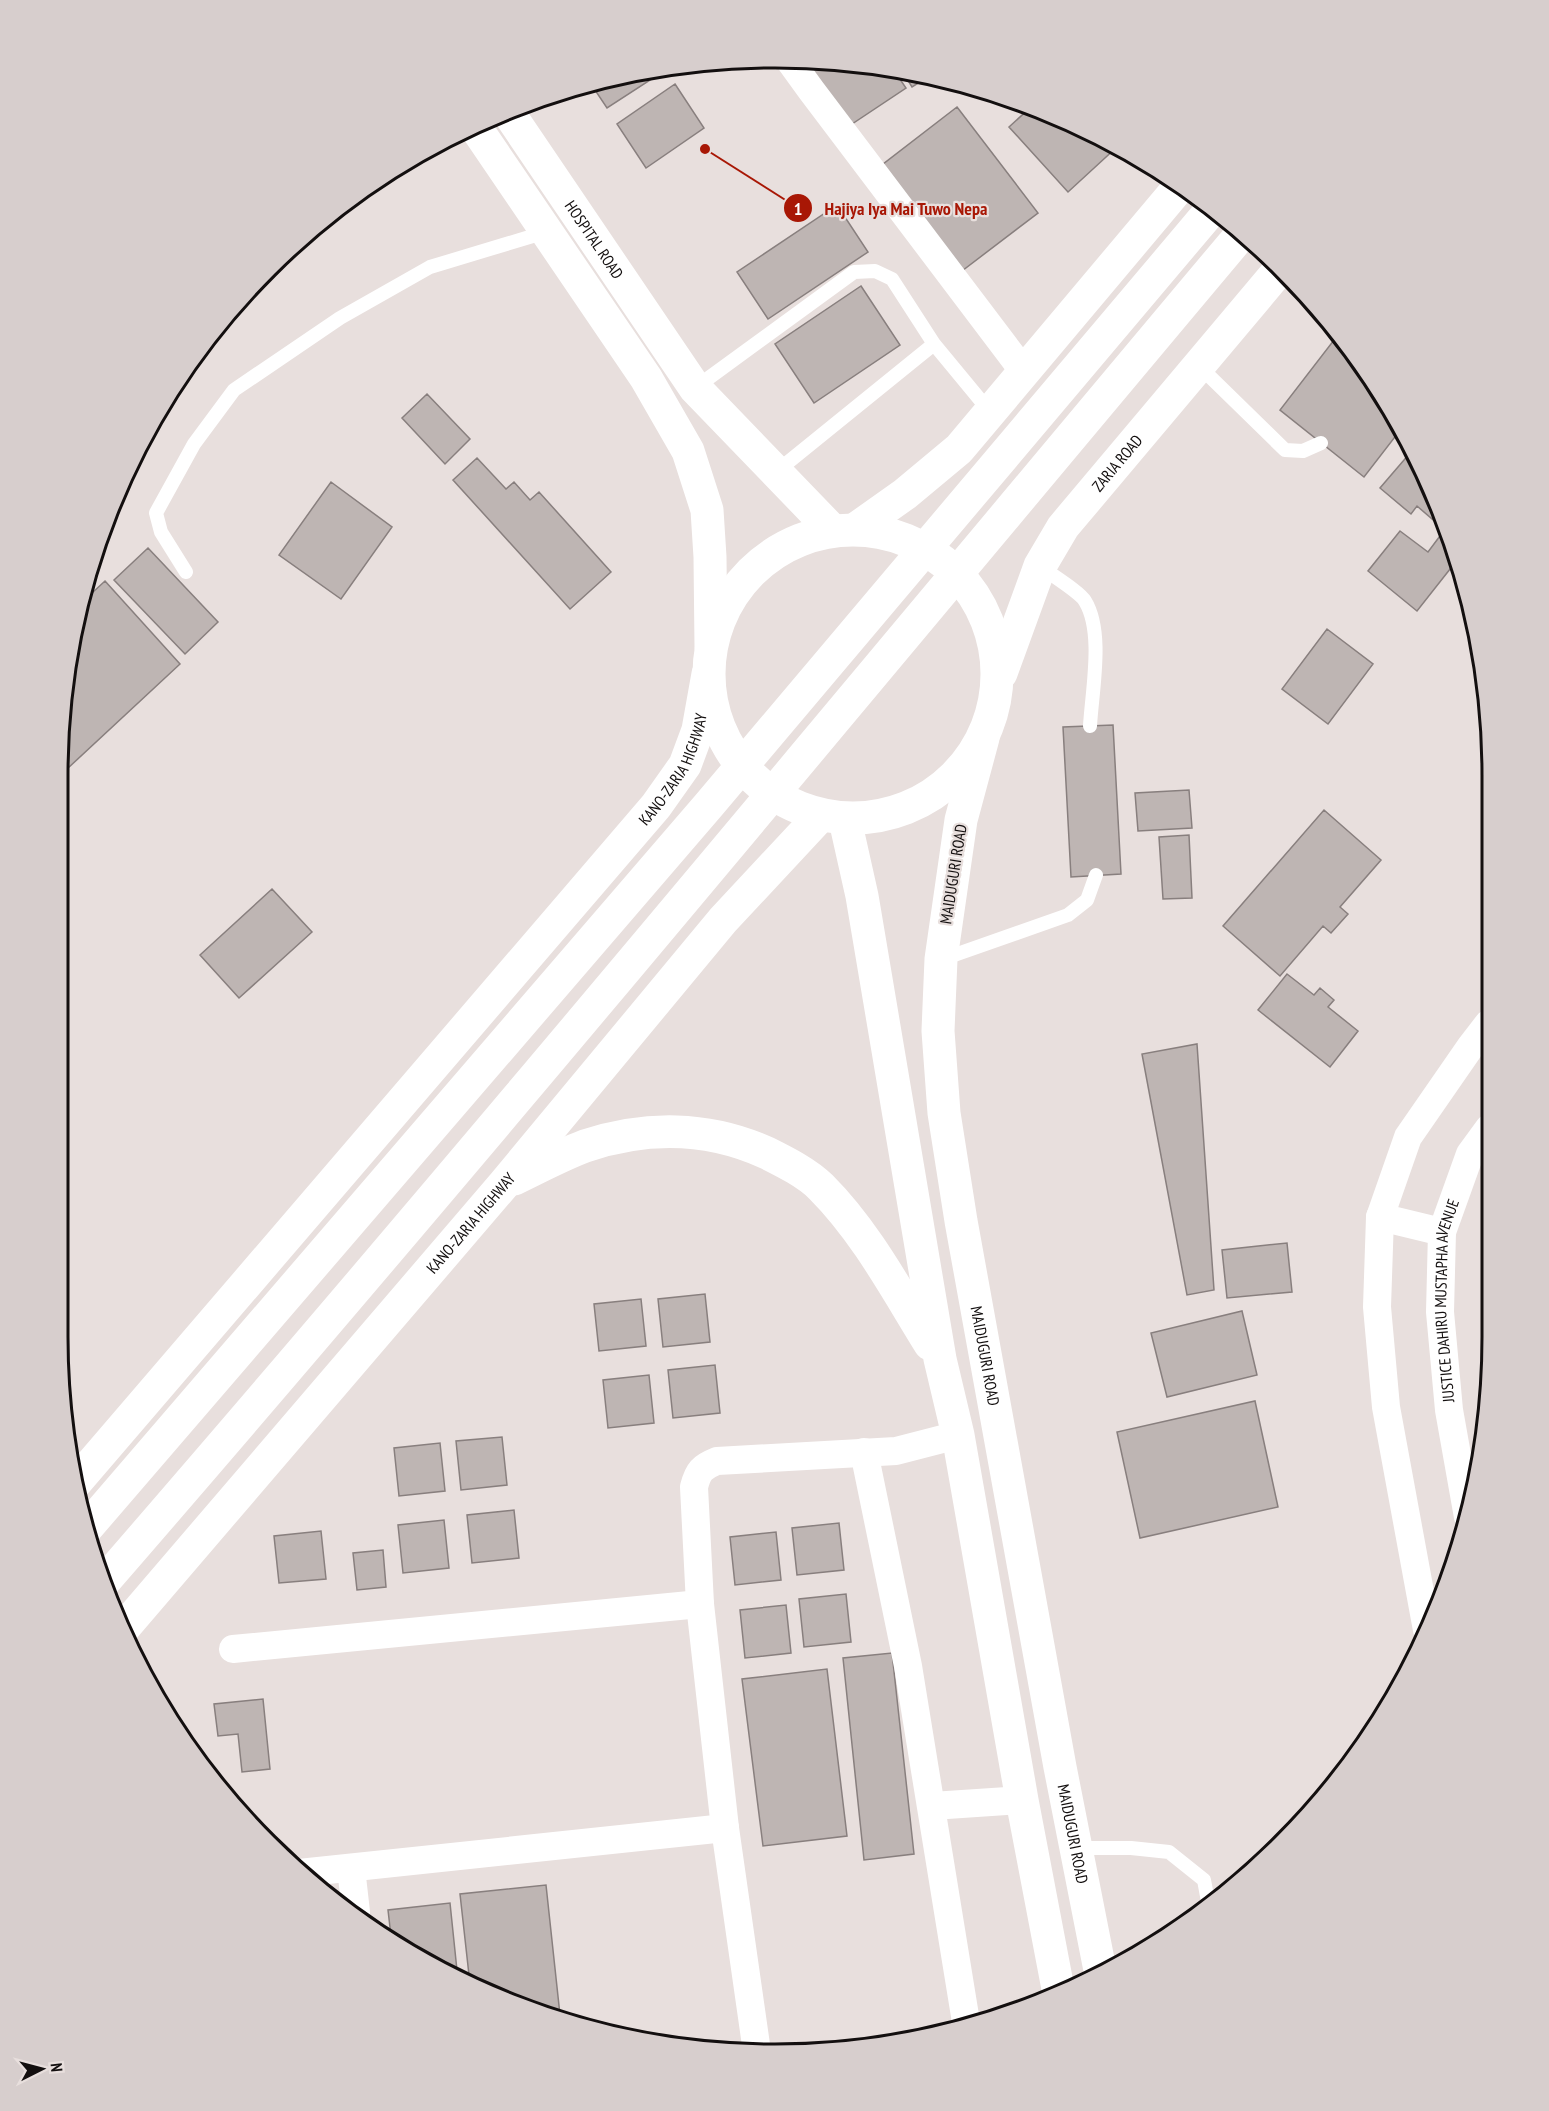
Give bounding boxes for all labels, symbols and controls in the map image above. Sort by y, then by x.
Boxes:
callout: Hajiya Iya Mai Tuwo Nepa [783,190,1000,226]
street label: HOSPITAL ROAD [561,197,628,282]
text: 1 [794,197,802,220]
text: Hajiya Iya Mai Tuwo Nepa [825,197,987,220]
street label: ZARIA ROAD [1087,430,1146,495]
street label: KANO-ZARIA HIGHWAY [634,711,711,829]
street label: MAIDUGURI ROAD [935,823,971,925]
street label: KANO-ZARIA HIGHWAY [422,1168,520,1277]
street label: JUSTICE DAHIRU MUSTAPHA AVENUE [1430,1196,1463,1404]
street label: MAIDUGURI ROAD [967,1304,1004,1407]
street label: MAIDUGURI ROAD [1054,1782,1093,1885]
north arrow [12,2039,72,2099]
text: N [47,2062,67,2073]

